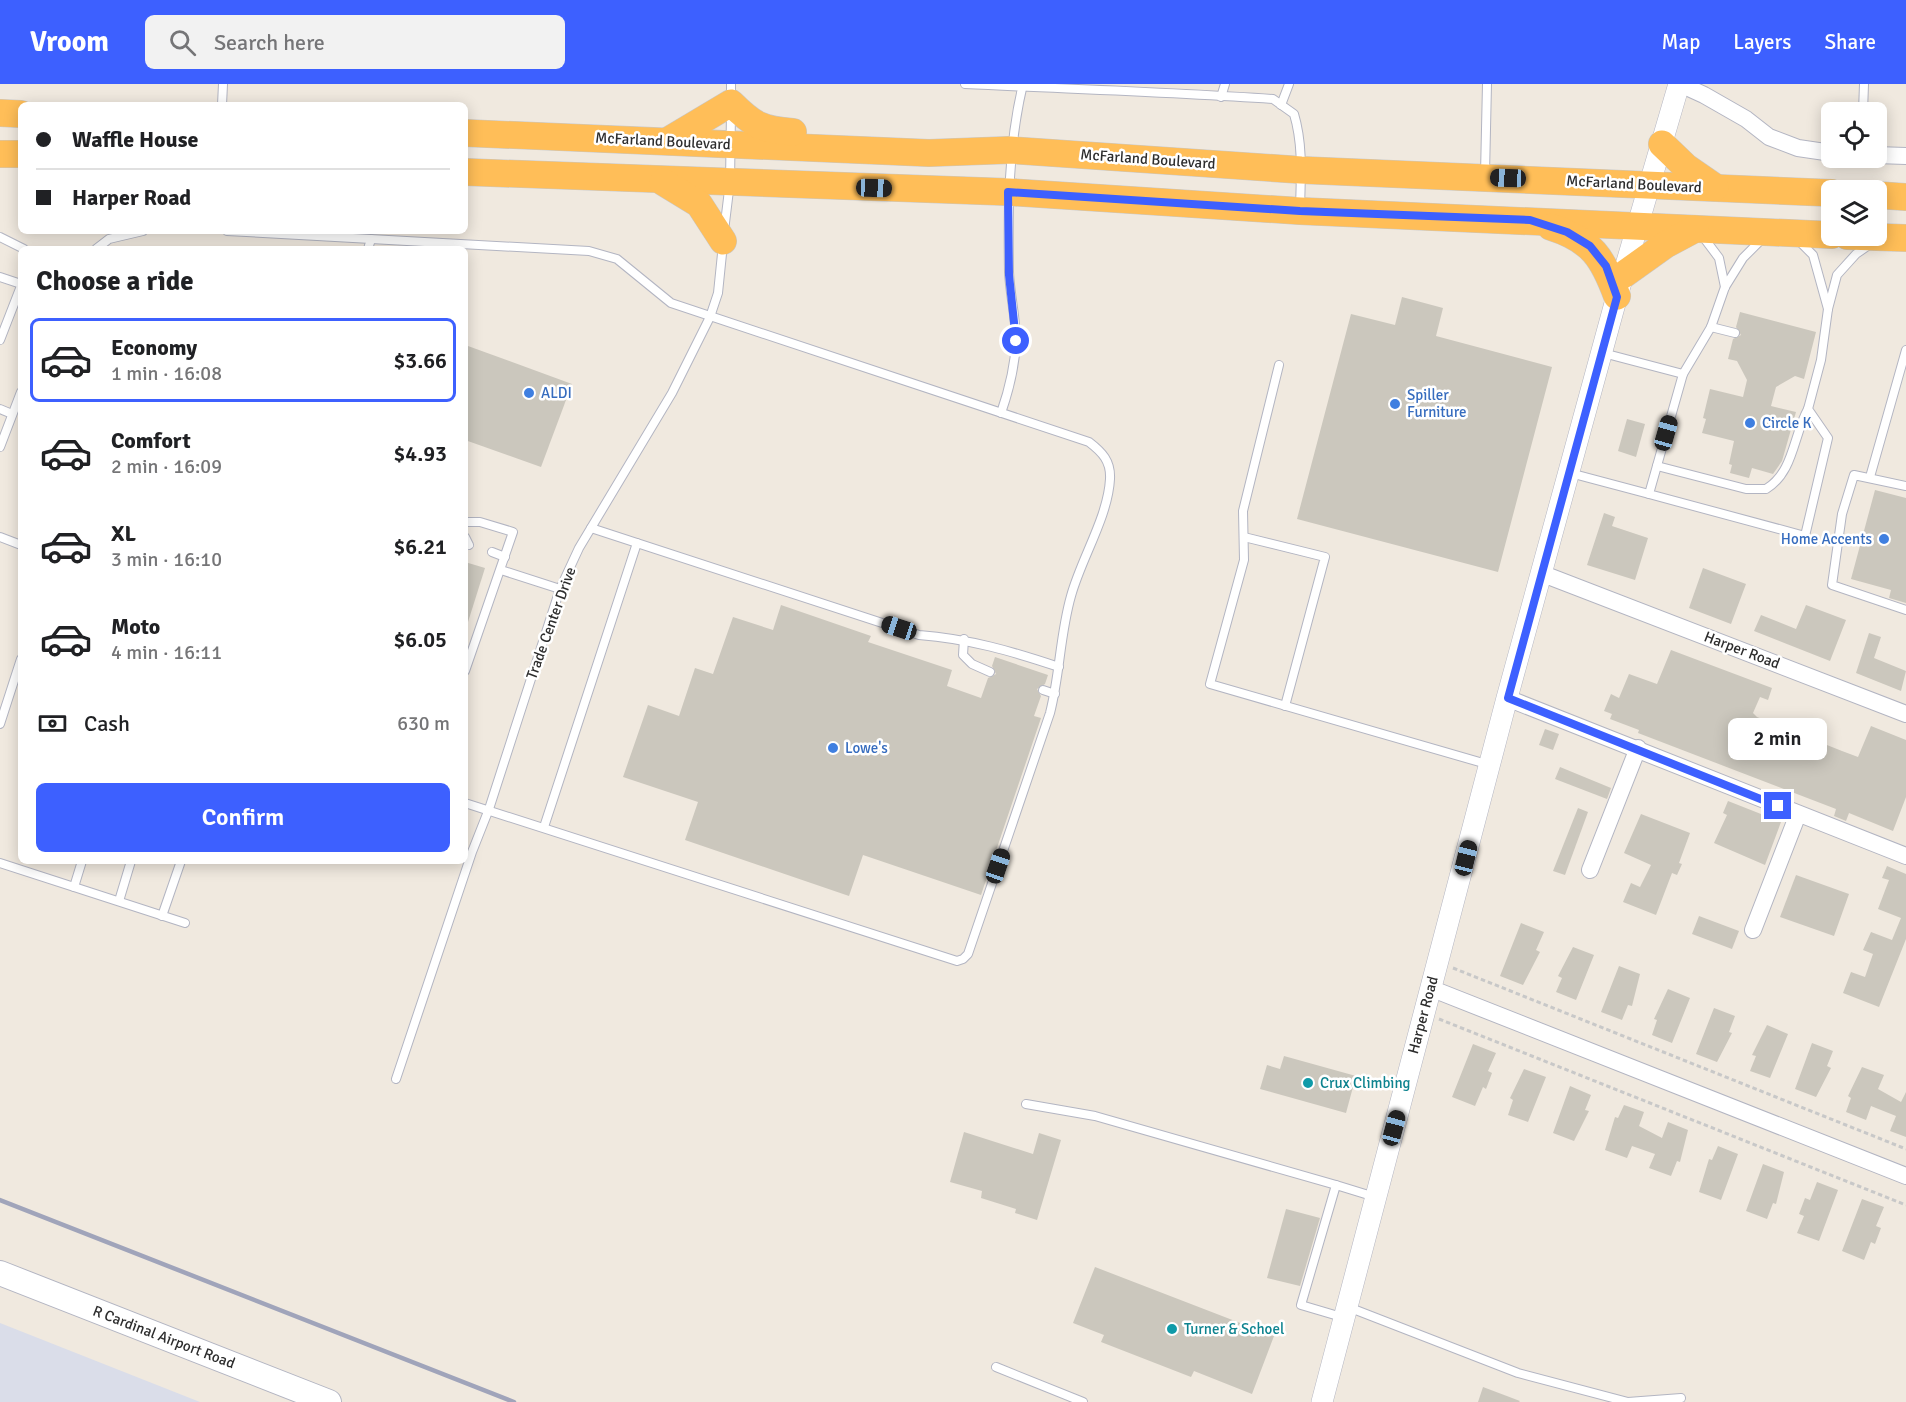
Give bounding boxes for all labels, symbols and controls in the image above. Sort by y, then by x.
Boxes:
search box [145,15,565,69]
text: Vroom [30,25,109,59]
icon: search [166,26,199,59]
text: Search here [214,29,325,56]
text: Map [1662,29,1700,55]
text: Layers [1733,29,1791,55]
text: Share [1824,29,1876,55]
map controls [1821,102,1887,246]
button: locate [1821,102,1887,168]
text: Waffle House [72,126,198,153]
street label: McFarland Boulevard [595,128,731,154]
street label: McFarland Boulevard [1080,145,1216,173]
car [1490,168,1526,188]
street label: McFarland Boulevard [1566,171,1702,197]
car [856,178,892,198]
button: layers [1821,180,1887,246]
text: Harper Road [72,184,191,211]
text: Choose a ride [36,265,194,298]
route start [1002,327,1029,354]
icon: car [39,333,93,387]
text: Economy [111,334,197,361]
text: $3.66 [393,347,447,374]
text: 1 min · 16:08 [111,361,222,386]
place label: ALDI [541,384,572,402]
marker: ALDI [522,386,536,400]
place label: Spiller Furniture [1407,386,1467,421]
marker: Spiller Furniture [1388,397,1402,411]
car [1652,413,1680,453]
place label: Circle K [1762,414,1811,432]
marker: Circle K [1743,416,1757,430]
icon: car [39,426,93,480]
text: Comfort [111,427,191,454]
text: $4.93 [393,440,447,467]
text: 2 min · 16:09 [111,454,222,479]
icon: car [39,519,93,573]
text: XL [111,520,136,547]
place label: Home Accents [1781,530,1872,548]
marker: Home Accents [1877,532,1891,546]
text: $6.21 [393,533,447,560]
text: 3 min · 16:10 [111,547,222,572]
street label: Trade Center Drive [522,564,580,682]
icon: car [39,612,93,666]
text: Moto [111,613,160,640]
car [879,614,919,642]
text: $6.05 [393,626,447,653]
street label: Harper Road [1702,627,1782,673]
text: 4 min · 16:11 [111,640,222,665]
icon: cash [36,707,69,740]
text: Cash [84,710,130,737]
text: 630 m [397,711,450,736]
callout: 2 min [1728,719,1828,761]
text: 2 min [1754,726,1801,751]
place label: Lowe's [845,739,888,757]
marker: Lowe's [826,741,840,755]
button: Confirm [36,783,450,852]
route end [1764,792,1791,819]
car [1453,838,1479,878]
car [984,846,1012,886]
street label: Harper Road [1404,974,1442,1056]
place label: Crux Climbing [1320,1074,1411,1092]
marker: Crux Climbing [1301,1076,1315,1090]
car [1381,1108,1407,1148]
street label: R Cardinal Airport Road [90,1302,238,1372]
place label: Turner & Schoel [1184,1320,1284,1338]
marker: Turner & Schoel [1165,1322,1179,1336]

